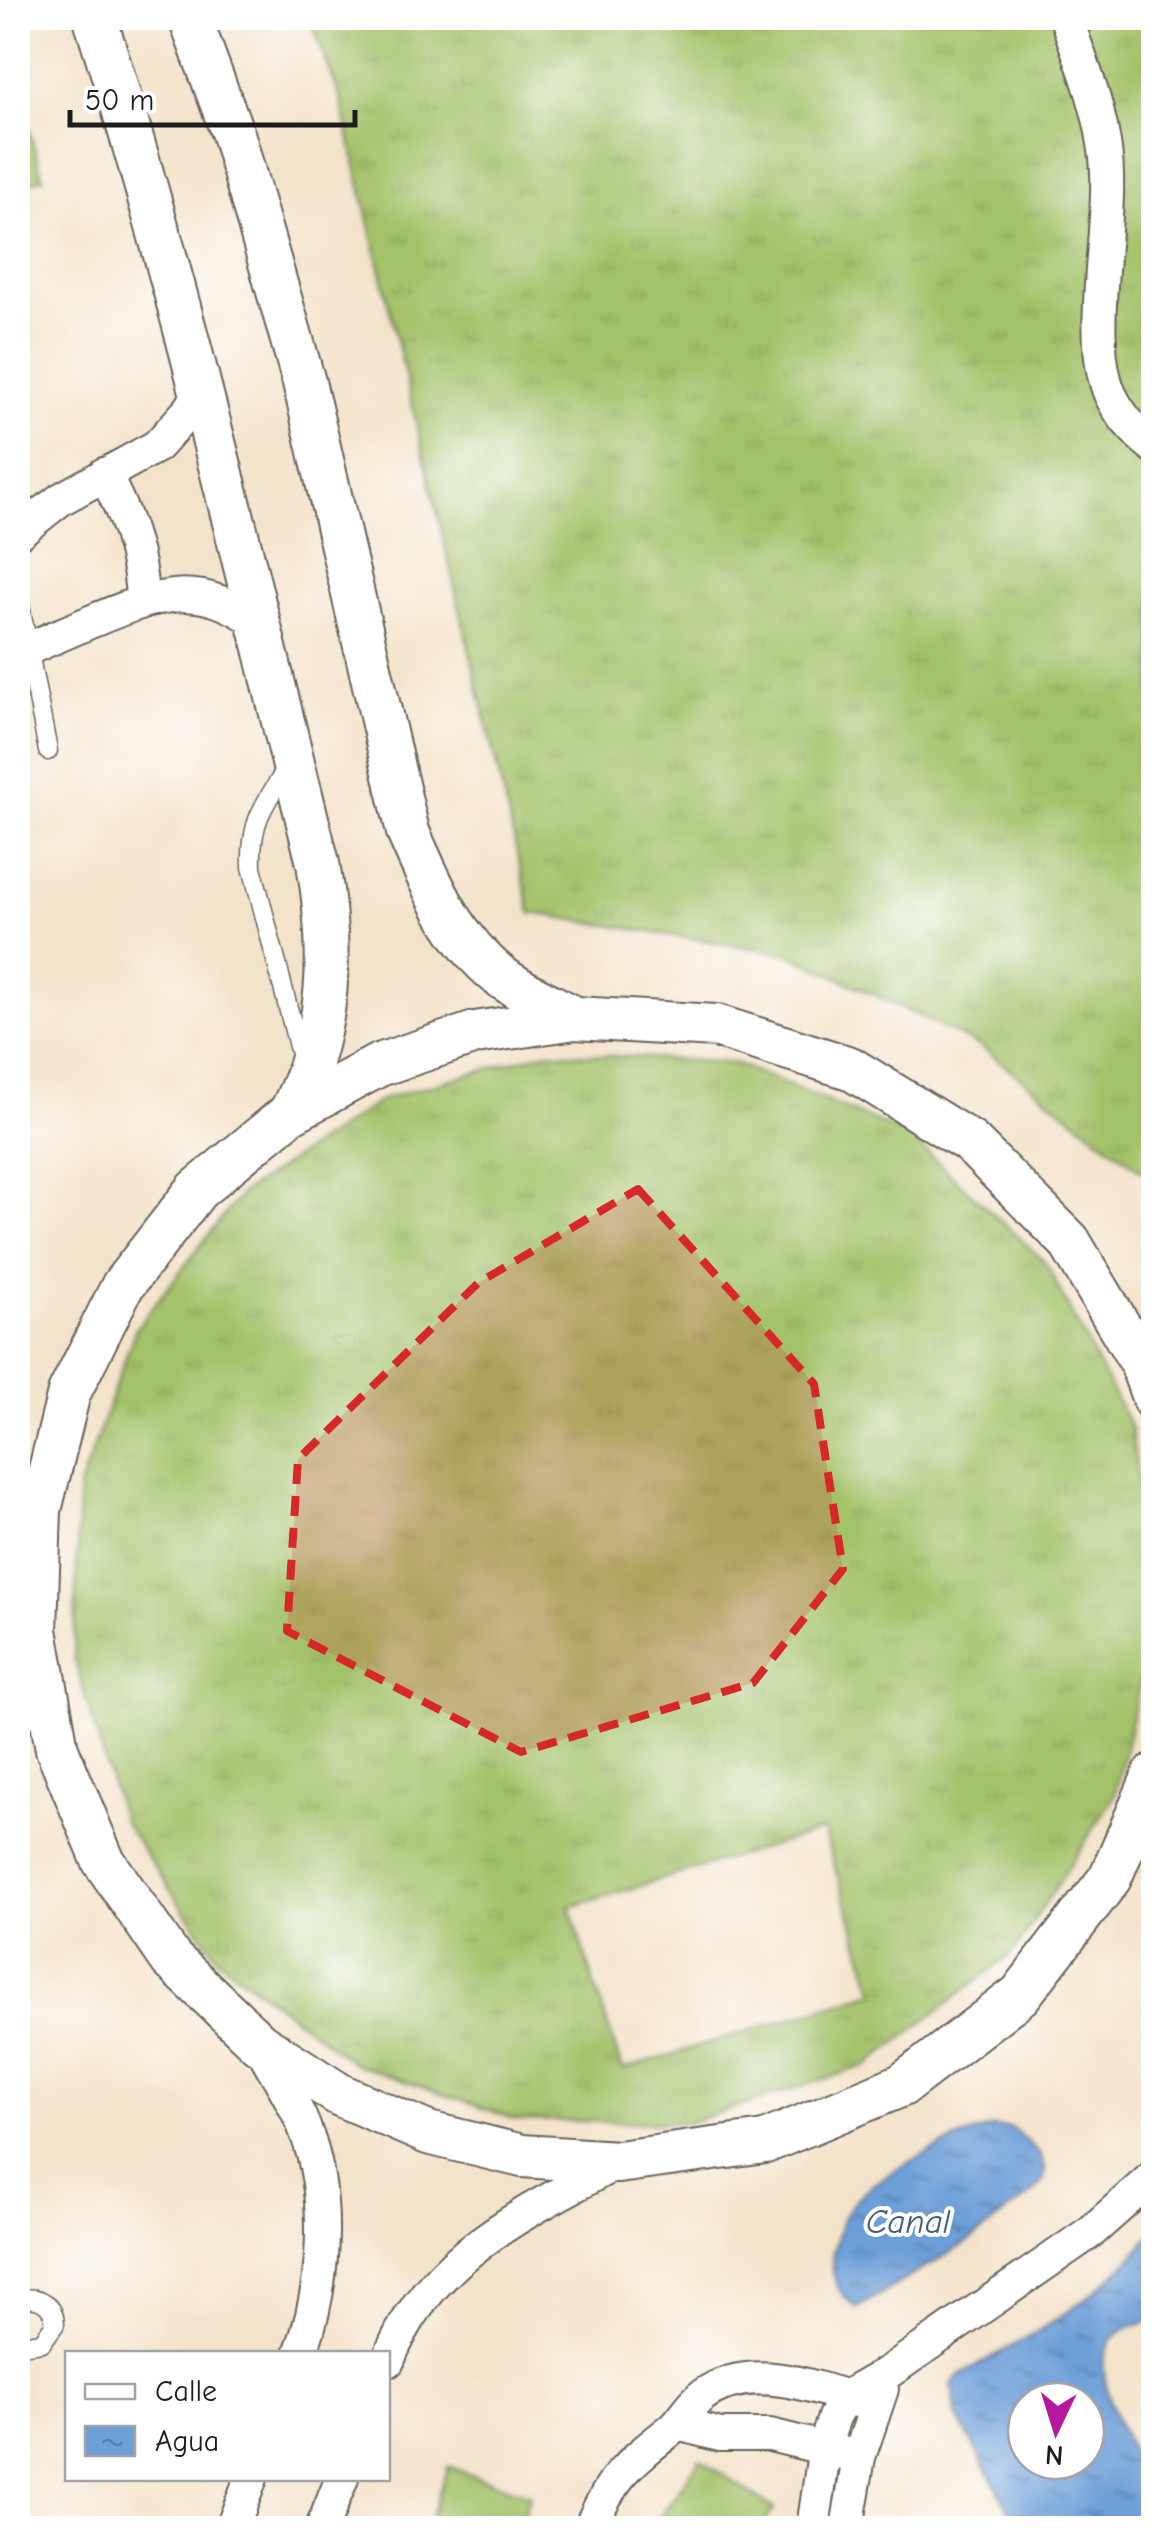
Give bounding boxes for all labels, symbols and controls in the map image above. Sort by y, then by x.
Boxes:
scale bar [70,65,355,127]
text: 50 m [85,83,154,118]
water label: Canal [866,2201,952,2242]
legend [65,2351,390,2481]
text: Calle [155,2374,217,2409]
north arrow [1006,2381,1106,2481]
text: Agua [155,2424,219,2459]
text: N [1044,2438,1065,2472]

